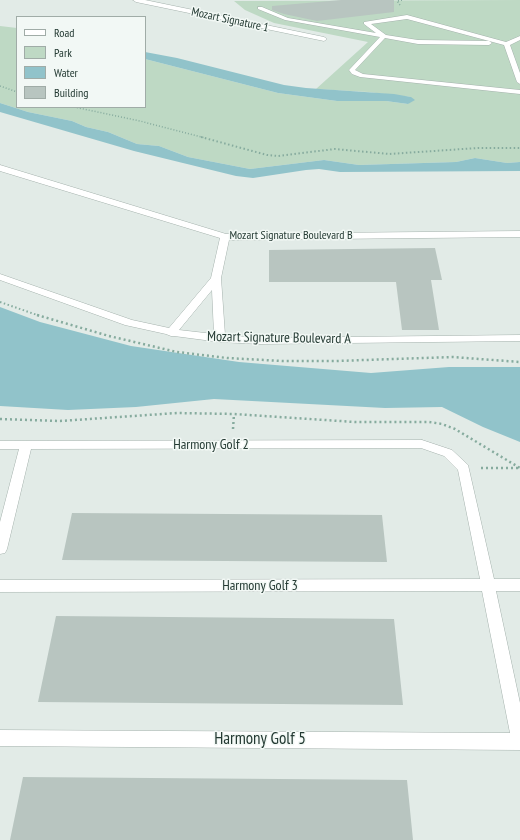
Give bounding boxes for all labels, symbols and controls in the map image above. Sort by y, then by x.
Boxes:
street label: Mozart Signature 1 [190,5,270,35]
legend [16,16,146,108]
text: Road [54,25,74,40]
text: Park [54,45,72,60]
text: Water [54,65,78,80]
text: Building [54,85,89,100]
street label: Mozart Signature Boulevard B [229,229,353,243]
street label: Mozart Signature Boulevard A [207,328,351,348]
street label: Harmony Golf 2 [173,437,249,453]
street label: Harmony Golf 3 [222,578,298,594]
street label: Harmony Golf 5 [214,729,306,749]

